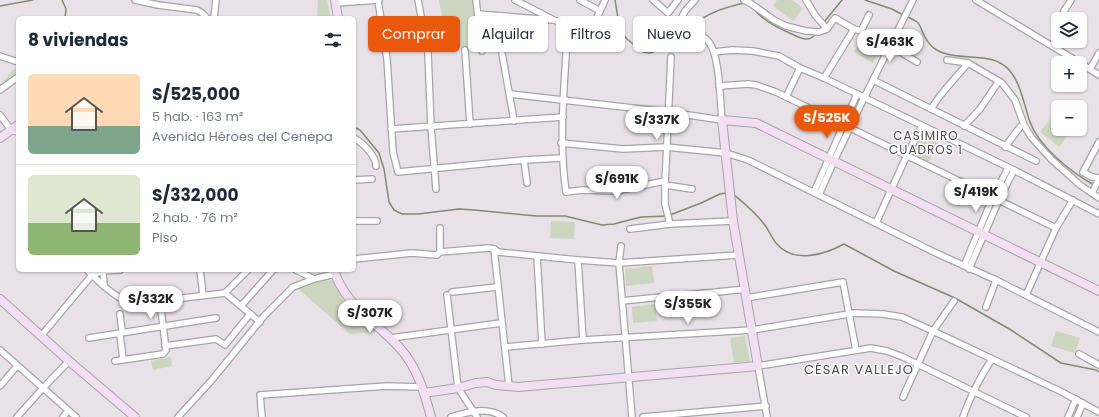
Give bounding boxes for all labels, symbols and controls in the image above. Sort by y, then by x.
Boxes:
map controls [1051,12,1087,136]
button: layers [1051,12,1087,48]
chip: Comprar [368,16,460,52]
chip: Alquilar [468,16,548,52]
chip: Filtros [556,16,625,52]
chip: Nuevo [633,16,705,52]
text: 8 viviendas [28,28,128,52]
icon: filters [322,29,344,51]
pin: S/463K [857,29,923,63]
text: S/463K [866,32,914,51]
button: + [1051,56,1087,92]
text: S/525,000 [152,82,240,106]
icon: home [60,90,108,138]
button: − [1051,100,1087,136]
pin: S/525K [794,105,860,139]
text: 5 hab. · 163 m² [152,107,243,126]
pin: S/337K [624,107,690,141]
text: S/525K [803,108,851,127]
text: S/337K [634,110,680,129]
text: Avenida Héroes del Cenepa [152,127,333,146]
district label: CASIMIRO CUADROS 1 [889,127,963,158]
pin: S/691K [584,166,650,200]
text: S/691K [595,169,639,188]
pin: S/419K [943,179,1009,213]
text: S/419K [954,182,998,201]
text: S/332,000 [152,183,239,207]
icon: home [60,191,108,239]
text: 2 hab. · 76 m² [152,208,238,227]
text: Piso [152,228,178,247]
pin: S/332K [118,286,184,320]
text: S/332K [128,289,174,308]
pin: S/355K [655,291,721,325]
text: S/355K [664,294,712,313]
pin: S/307K [337,300,403,334]
text: S/307K [347,303,393,322]
district label: CÉSAR VALLEJO [804,360,914,379]

